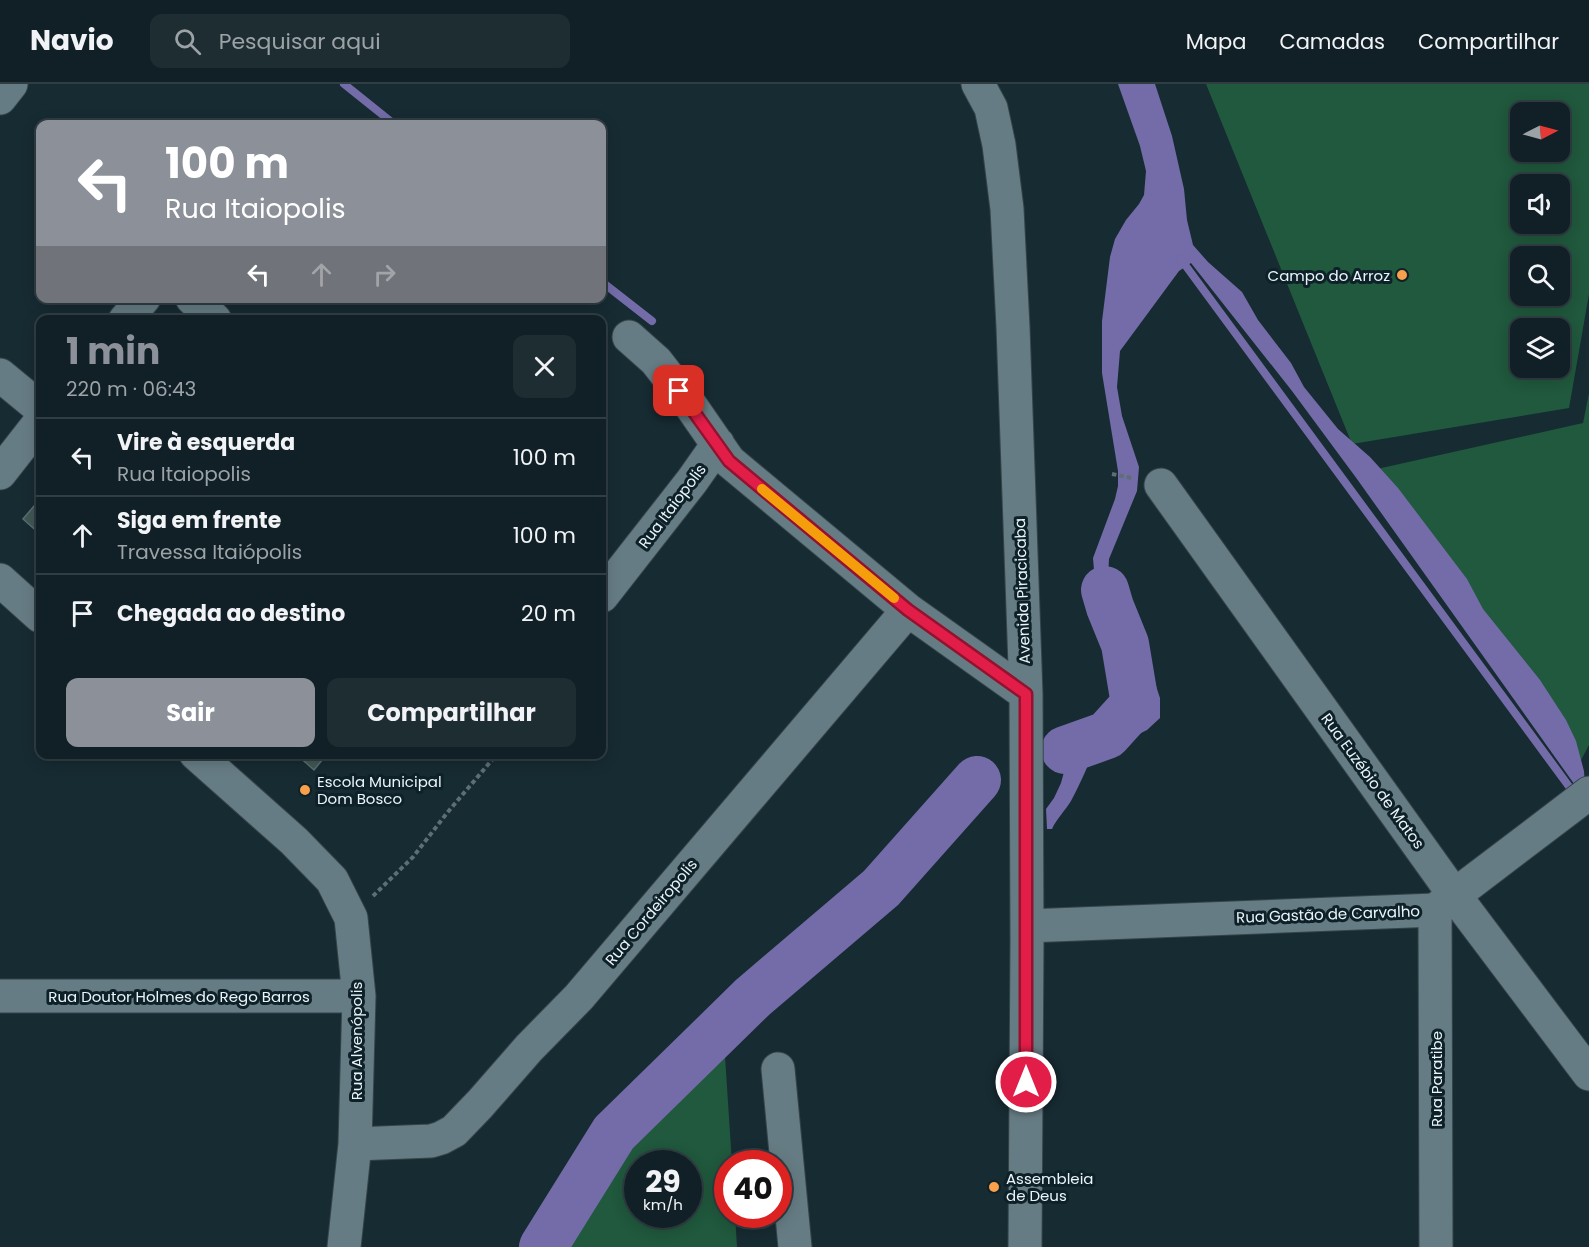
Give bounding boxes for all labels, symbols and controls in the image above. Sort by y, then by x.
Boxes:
search box [150,14,570,68]
text: Navio [30,21,114,60]
icon: search [171,25,204,58]
text: Pesquisar aqui [219,26,381,57]
text: Mapa [1186,27,1246,56]
text: Camadas [1279,27,1385,56]
text: Compartilhar [1418,27,1559,56]
north arrow [1510,102,1570,162]
map controls [1510,102,1570,378]
text: 100 m [165,134,289,193]
icon: left [66,144,144,222]
button: sound [1510,174,1570,234]
text: Rua Itaiopolis [165,190,346,227]
button: search [1510,246,1570,306]
icon: left [242,258,275,291]
icon: ahead [305,258,338,291]
icon: right [368,258,401,291]
place label: Campo do Arroz [1268,265,1390,286]
marker: Campo do Arroz [1395,268,1409,282]
button: layers [1510,318,1570,378]
text: 1 min [66,326,160,377]
button: close [513,335,576,398]
pin [653,365,704,416]
icon: arrive [662,374,695,407]
text: 220 m · 06:43 [66,375,196,403]
text: Vire à esquerda [117,427,295,458]
icon: left [66,441,99,474]
text: 100 m [513,442,576,473]
street label: Rua Itaiopolis [633,459,711,552]
text: Rua Itaiopolis [117,460,251,488]
text: Siga em frente [117,505,281,536]
street label: Avenida Piracicaba [1009,518,1035,664]
icon: ahead [66,519,99,552]
text: 100 m [513,520,576,551]
text: Travessa Itaiópolis [117,538,302,566]
icon: arrive [66,597,99,630]
text: Chegada ao destino [117,598,345,629]
text: 20 m [521,598,576,629]
button: Sair [66,678,315,747]
button: Compartilhar [327,678,576,747]
street label: Rua Euzébio de Matos [1317,709,1430,853]
place label: Escola Municipal Dom Bosco [317,771,442,809]
marker: Escola Municipal Dom Bosco [298,783,312,797]
street label: Rua Cordeiropolis [600,854,702,970]
street label: Rua Gastão de Carvalho [1236,900,1420,928]
street label: Rua Alvenópolis [346,982,367,1100]
street label: Rua Doutor Holmes do Rego Barros [48,986,310,1007]
street label: Rua Paratibe [1426,1031,1447,1127]
position arrow [994,1050,1058,1114]
speed limit sign: 40 [714,1150,792,1228]
text: 29 [645,1160,681,1203]
place label: Assembleia de Deus [1006,1168,1093,1206]
marker: Assembleia de Deus [987,1180,1001,1194]
text: km/h [643,1194,683,1215]

